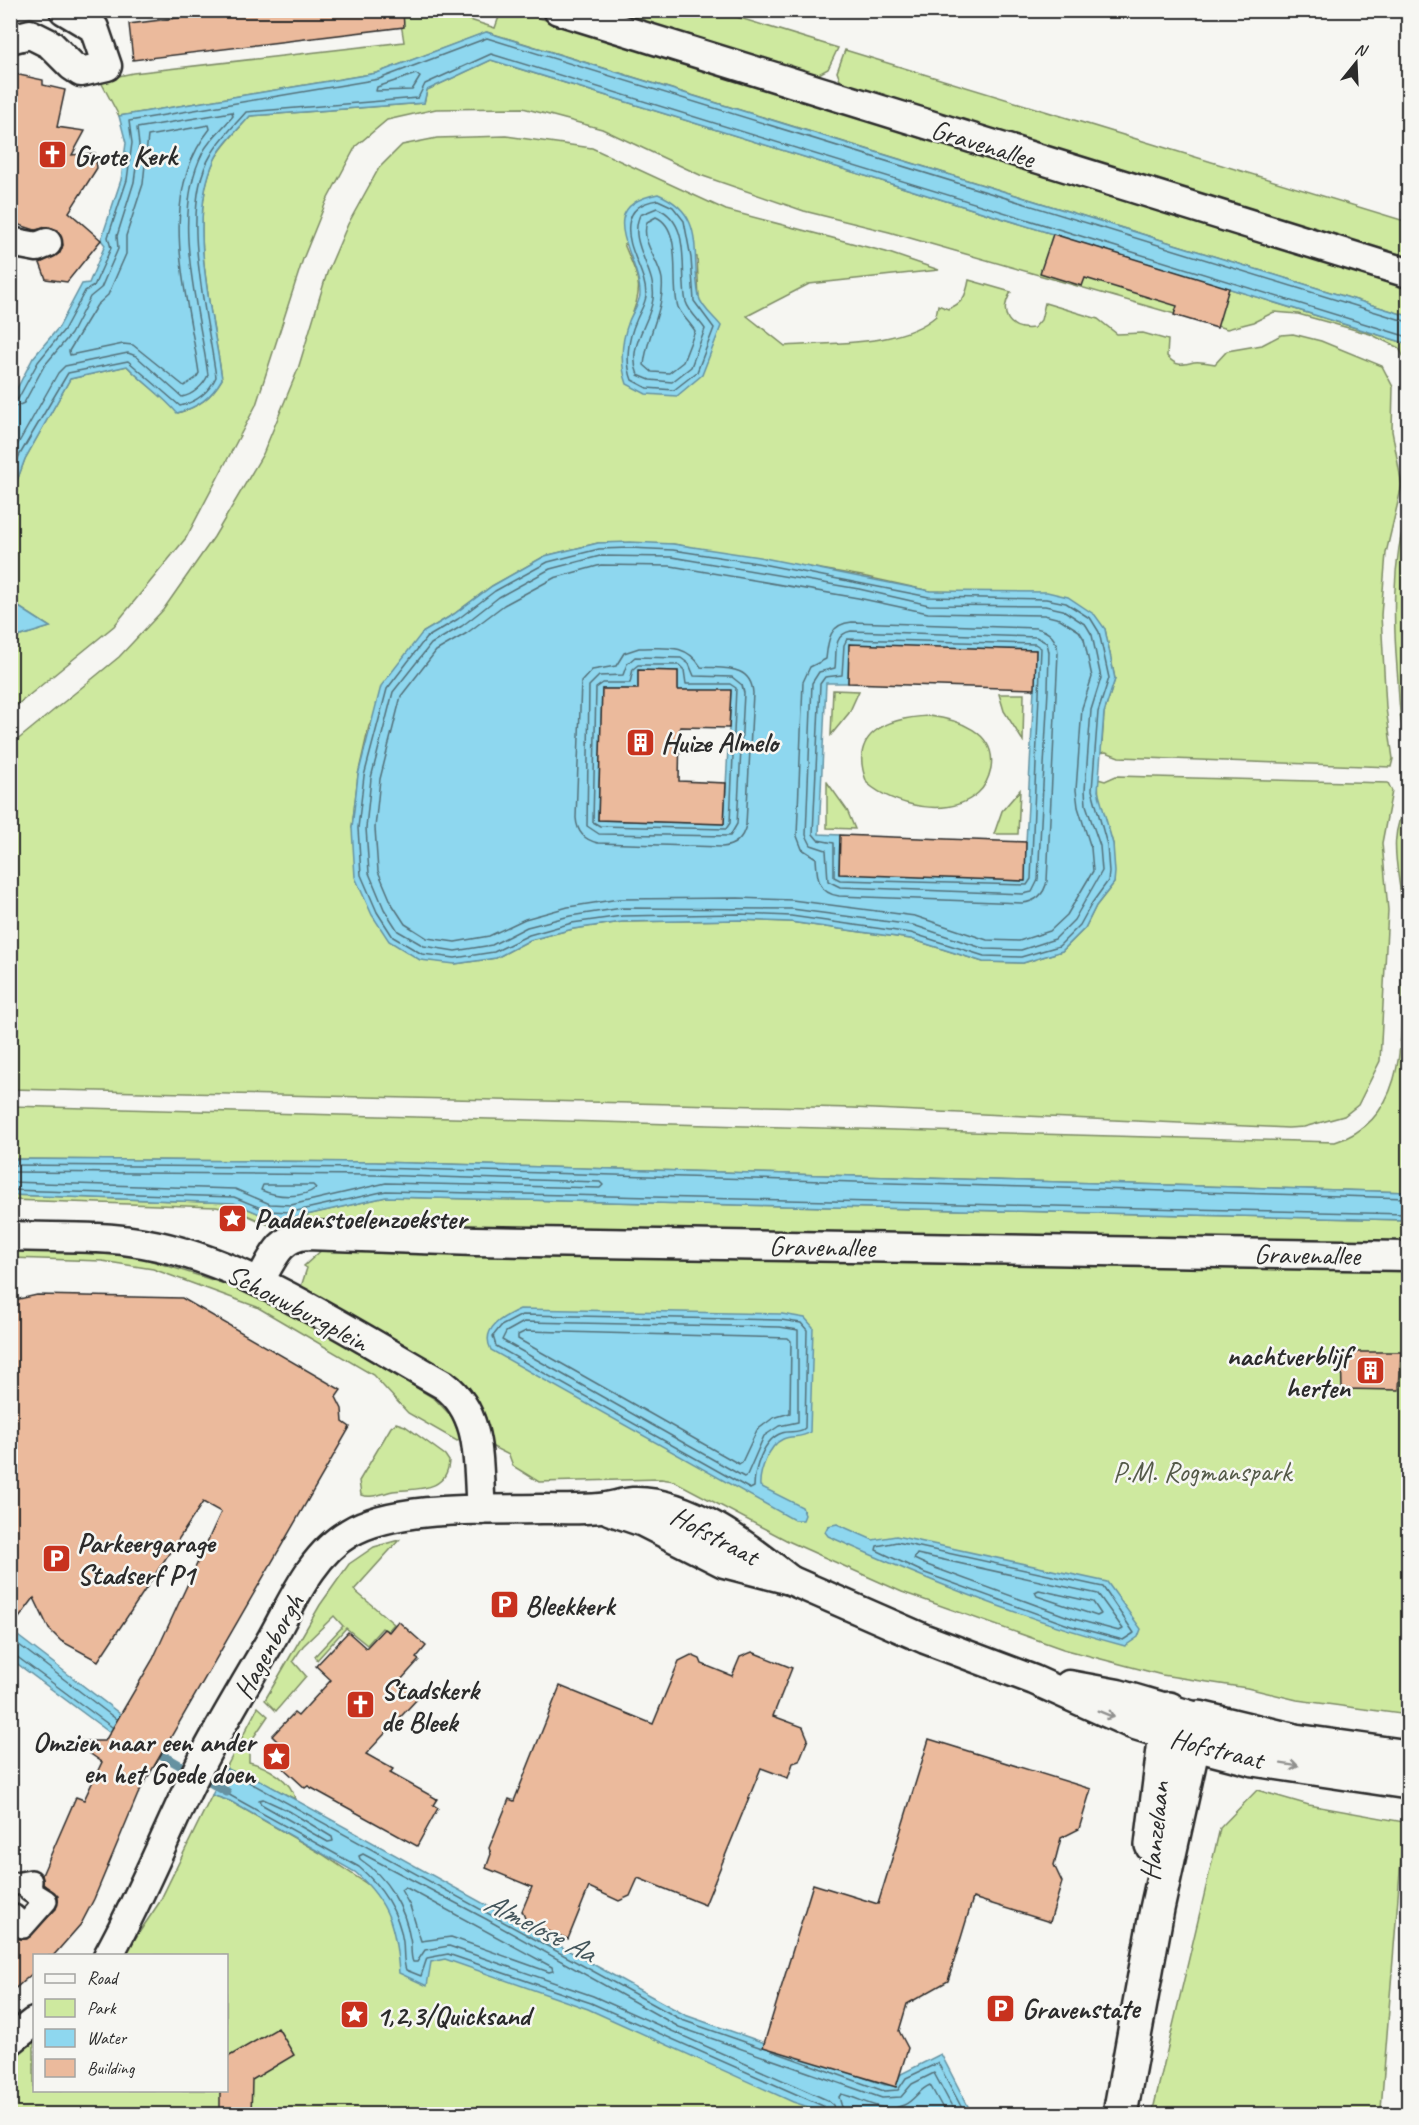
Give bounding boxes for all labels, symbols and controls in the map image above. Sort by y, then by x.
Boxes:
north arrow [1326,33,1386,93]
text: N [1353,39,1371,62]
street label: Gravenallee [927,111,1040,176]
place label: Grote Kerk [74,138,179,173]
church icon: Grote Kerk [37,139,69,171]
place label: Huize Almelo [661,725,781,760]
building icon: Huize Almelo [624,726,656,758]
place label: Paddenstoelenzoekster [254,1201,469,1236]
place icon: Paddenstoelenzoekster [217,1202,249,1234]
street label: Gravenallee [769,1228,877,1265]
street label: Gravenallee [1254,1236,1362,1273]
street label: Schouwburgplein [221,1256,376,1360]
place label: nachtverblijf herten [1226,1338,1357,1405]
building icon: nachtverblijf herten [1355,1355,1387,1387]
park label: P.M. Rogmanspark [1113,1454,1294,1489]
street label: Hofstraat [665,1498,767,1574]
place label: Parkeergarage Stadserf P1 [77,1525,217,1592]
parking icon: Parkeergarage Stadserf P1 [40,1542,72,1574]
street label: Hagenborgh [225,1587,312,1705]
place label: Bleekkerk [525,1588,617,1623]
parking icon: Bleekkerk [488,1589,520,1621]
place label: Stadskerk de Bleek [381,1672,481,1739]
church icon: Stadskerk de Bleek [344,1689,376,1721]
one-way arrow [1097,1709,1115,1720]
street label: Hofstraat [1167,1720,1270,1778]
place label: Omzien naar een ander en het Goede doen [33,1724,258,1791]
place icon: Omzien naar een ander en het Goede doen [260,1741,292,1773]
one-way arrow [1280,1759,1300,1770]
street label: Hanzelaan [1132,1778,1177,1882]
water label: Almelose Aa [478,1883,604,1972]
legend [33,1954,228,2092]
text: Road [87,1967,120,1989]
place label: Gravenstate [1022,1991,1142,2026]
parking icon: Gravenstate [985,1992,1017,2024]
text: Park [87,1997,117,2019]
place label: 1,2,3/Quicksand [376,1998,535,2033]
place icon: 1,2,3/Quicksand [339,1999,371,2031]
text: Water [87,2027,128,2049]
text: Building [87,2057,136,2079]

